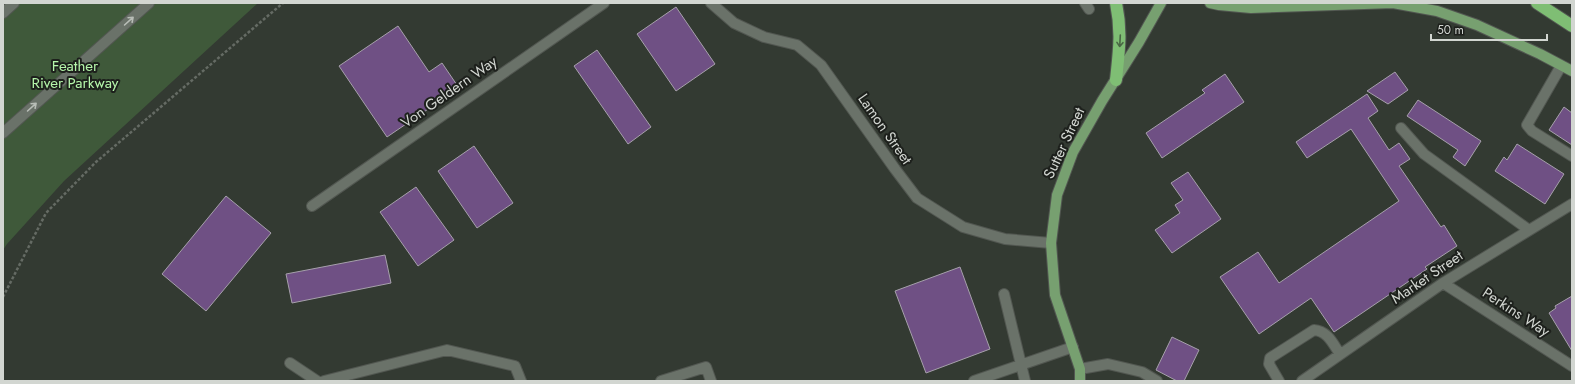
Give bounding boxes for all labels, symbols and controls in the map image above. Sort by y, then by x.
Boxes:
one-way arrow [124,16,135,25]
scale bar [1431,16,1547,42]
text: 50 m [1437,21,1464,39]
one-way arrow [1117,35,1124,48]
street label: Von Geldern Way [396,50,502,133]
park label: Feather River Parkway [32,55,119,94]
street label: Lamon Street [852,89,918,169]
one-way arrow [27,102,37,112]
street label: Sutter Street [1038,103,1090,182]
street label: Market Street [1387,245,1468,309]
street label: Perkins Way [1478,282,1554,342]

